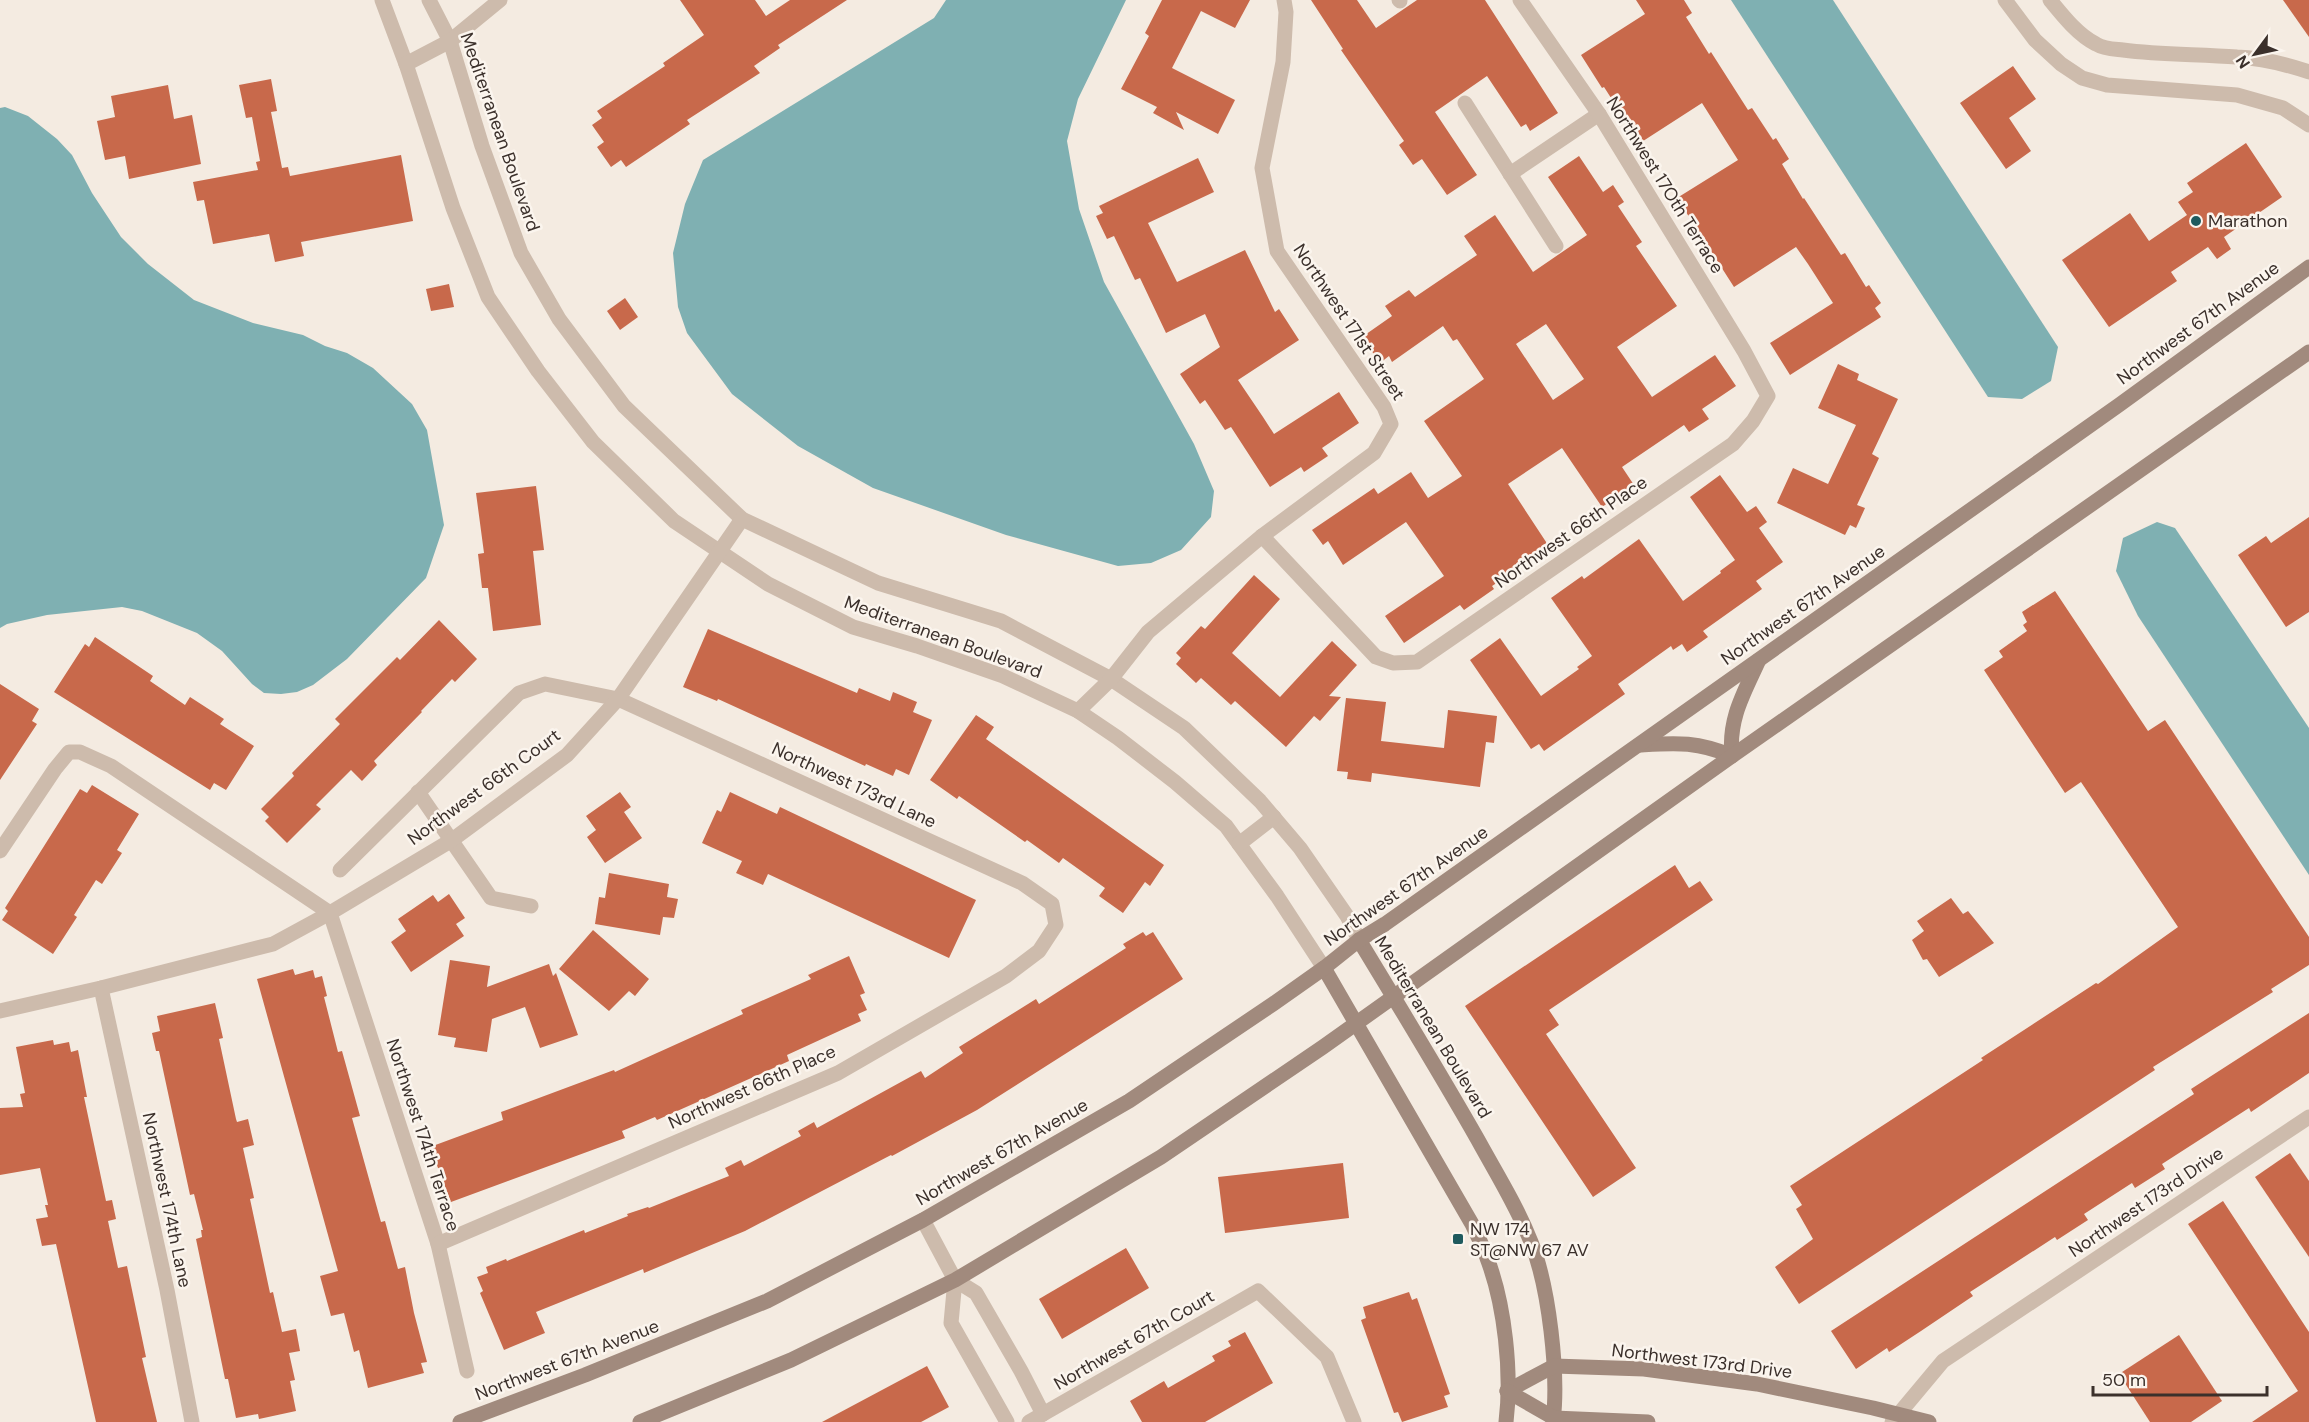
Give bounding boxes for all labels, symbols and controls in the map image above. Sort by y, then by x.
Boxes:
north arrow [2225,24,2285,84]
street label: Mediterranean Boulevard [455,29,545,235]
text: N [2231,51,2255,73]
street label: Northwest 17Oth Terrace [1601,92,1729,278]
place label: Marathon [2208,209,2288,233]
marker: Marathon [2189,214,2203,228]
street label: Northwest 171st Street [1288,239,1410,405]
street label: Northwest 67th Avenue [2112,256,2284,390]
street label: Northwest 66th Place [1490,470,1652,594]
street label: Northwest 67th Avenue [1716,539,1890,671]
street label: Mediterranean Boulevard [841,590,1045,684]
street label: Northwest 66th Court [403,723,565,851]
street label: Northwest 173rd Lane [768,736,940,834]
street label: Northwest 67th Avenue [1319,820,1493,952]
street label: Mediterranean Boulevard [1369,931,1497,1123]
street label: Northwest 174th Terrace [381,1036,465,1234]
street label: Northwest 66th Place [665,1039,839,1135]
street label: Northwest 67th Avenue [912,1093,1092,1211]
street label: Northwest 174th Lane [137,1110,197,1290]
street label: Northwest 173rd Drive [2064,1141,2228,1263]
place label: NW 174 ST@NW 67 AV [1470,1217,1589,1262]
marker: NW 174 ST@NW 67 AV [1451,1232,1465,1246]
street label: Northwest 67th Court [1049,1284,1219,1396]
street label: Northwest 67th Avenue [472,1314,662,1406]
street label: Northwest 173rd Drive [1610,1338,1794,1384]
scale bar [2093,1359,2267,1397]
text: 50 m [2102,1368,2146,1392]

